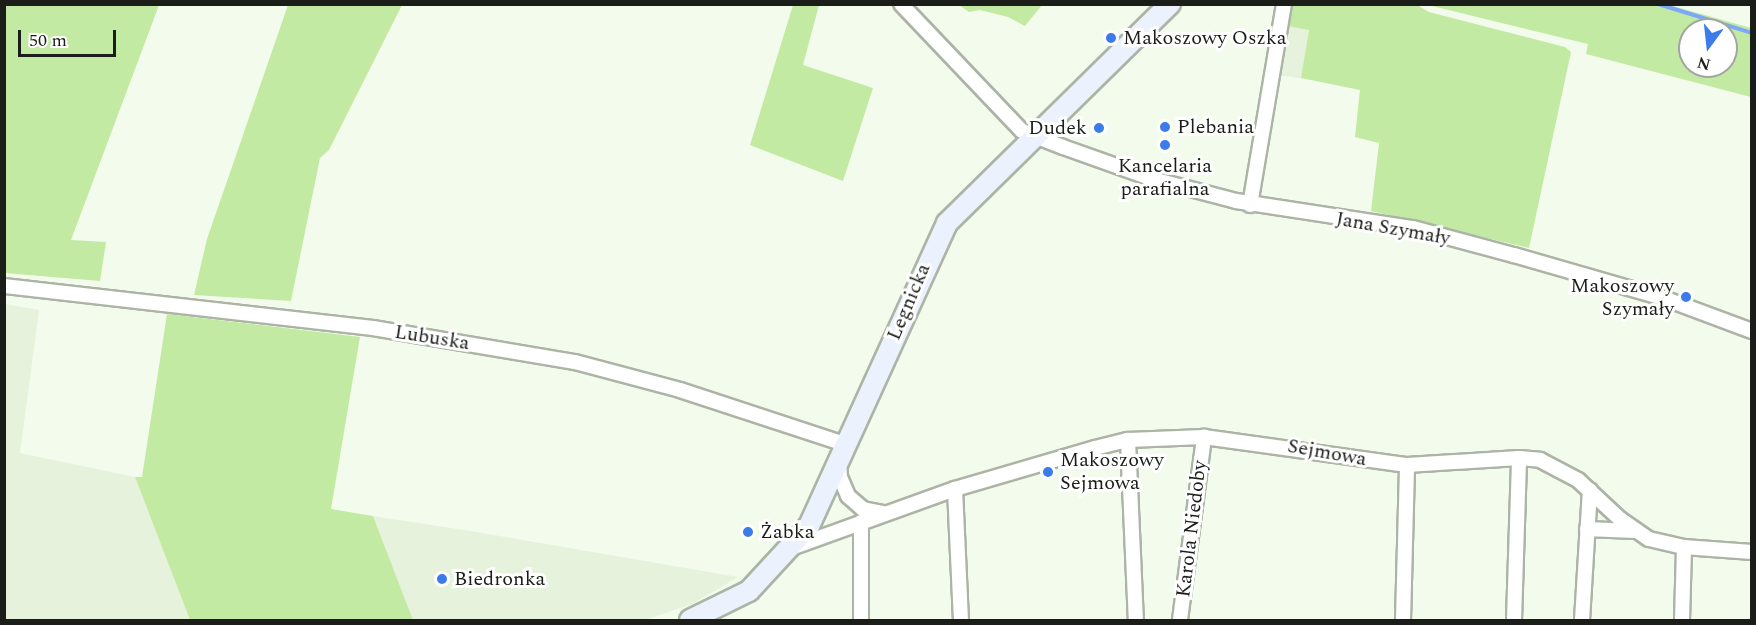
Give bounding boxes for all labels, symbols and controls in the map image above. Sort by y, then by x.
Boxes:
scale bar [21,18,118,56]
north arrow [1678,18,1738,78]
place label: Makoszowy Oszka [1123,26,1286,50]
text: 50 m [29,27,67,54]
marker: Makoszowy Oszka [1104,31,1118,45]
text: N [1694,50,1713,77]
place label: Plebania [1177,115,1254,139]
place label: Dudek [1028,116,1087,140]
marker: Plebania [1158,120,1172,134]
marker: Dudek [1092,121,1106,135]
marker: Kancelaria parafialna [1158,138,1172,152]
place label: Kancelaria parafialna [1118,154,1212,201]
street label: Jana Szymały [1334,207,1452,251]
street label: Legnicka [882,260,936,344]
place label: Makoszowy Szymały [1570,274,1674,321]
marker: Makoszowy Szymały [1679,290,1693,304]
street label: Lubuska [393,320,471,356]
street label: Sejmowa [1286,434,1368,472]
place label: Makoszowy Sejmowa [1060,448,1164,495]
street label: Karola Niedoby [1172,459,1212,599]
marker: Makoszowy Sejmowa [1041,465,1055,479]
place label: Żabka [760,520,814,544]
marker: Żabka [741,525,755,539]
place label: Biedronka [454,567,545,591]
marker: Biedronka [435,572,449,586]

